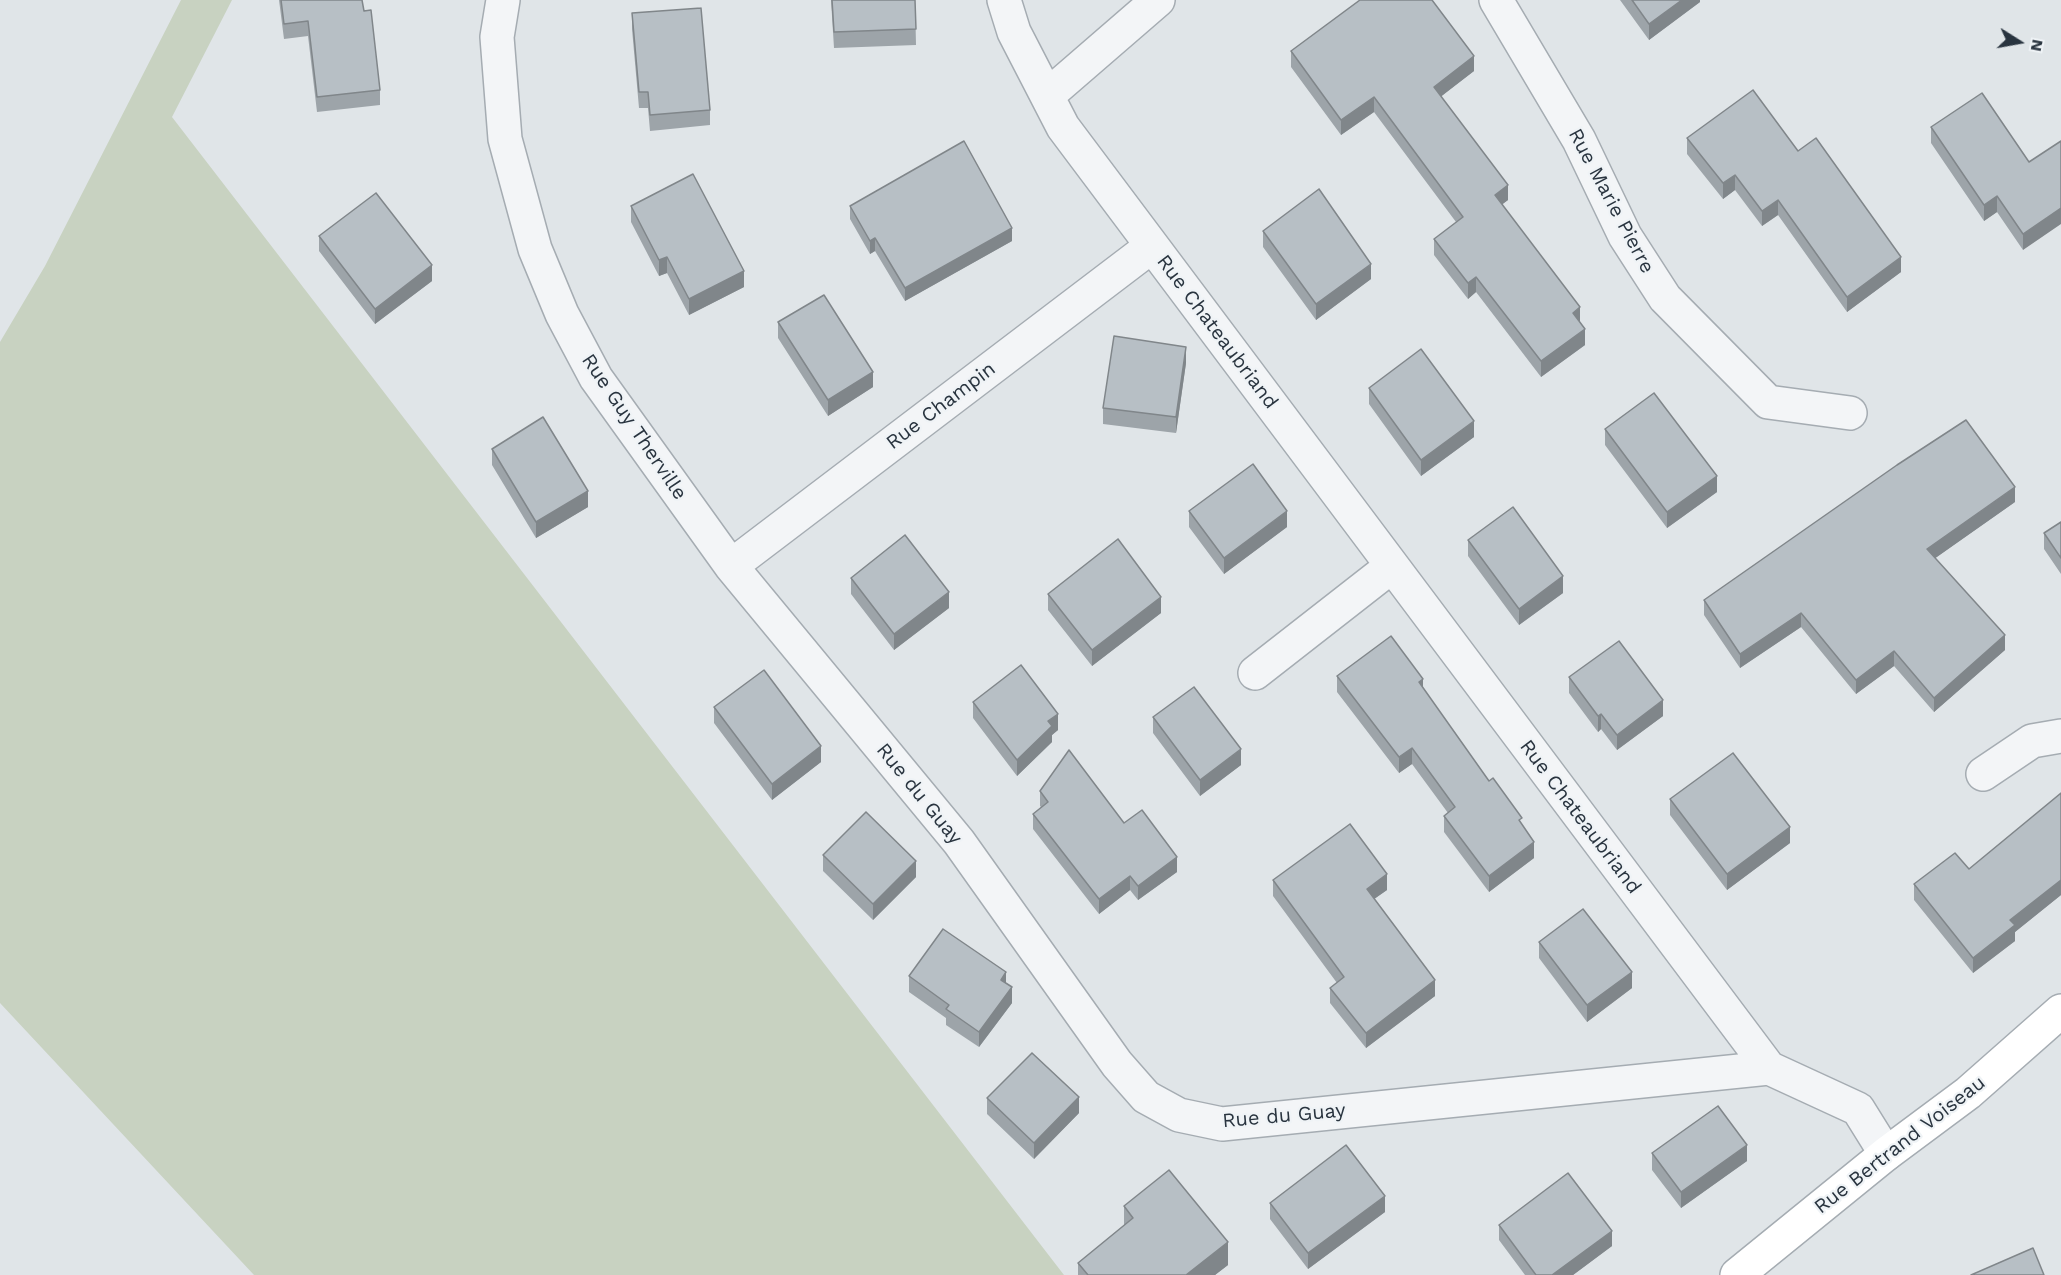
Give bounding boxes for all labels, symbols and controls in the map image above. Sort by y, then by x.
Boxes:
north arrow [1989,12,2049,72]
text: N [2027,38,2048,53]
street label: Rue Marie Pierre [1563,125,1659,277]
street label: Rue Chateaubriand [1151,250,1283,414]
street label: Rue Guy Therville [576,349,692,505]
street label: Rue Champin [882,357,1000,455]
street label: Rue Chateaubriand [1514,735,1646,899]
street label: Rue du Guay [871,739,967,849]
street label: Rue Bertrand Voiseau [1810,1071,1990,1219]
street label: Rue du Guay [1222,1099,1346,1133]

